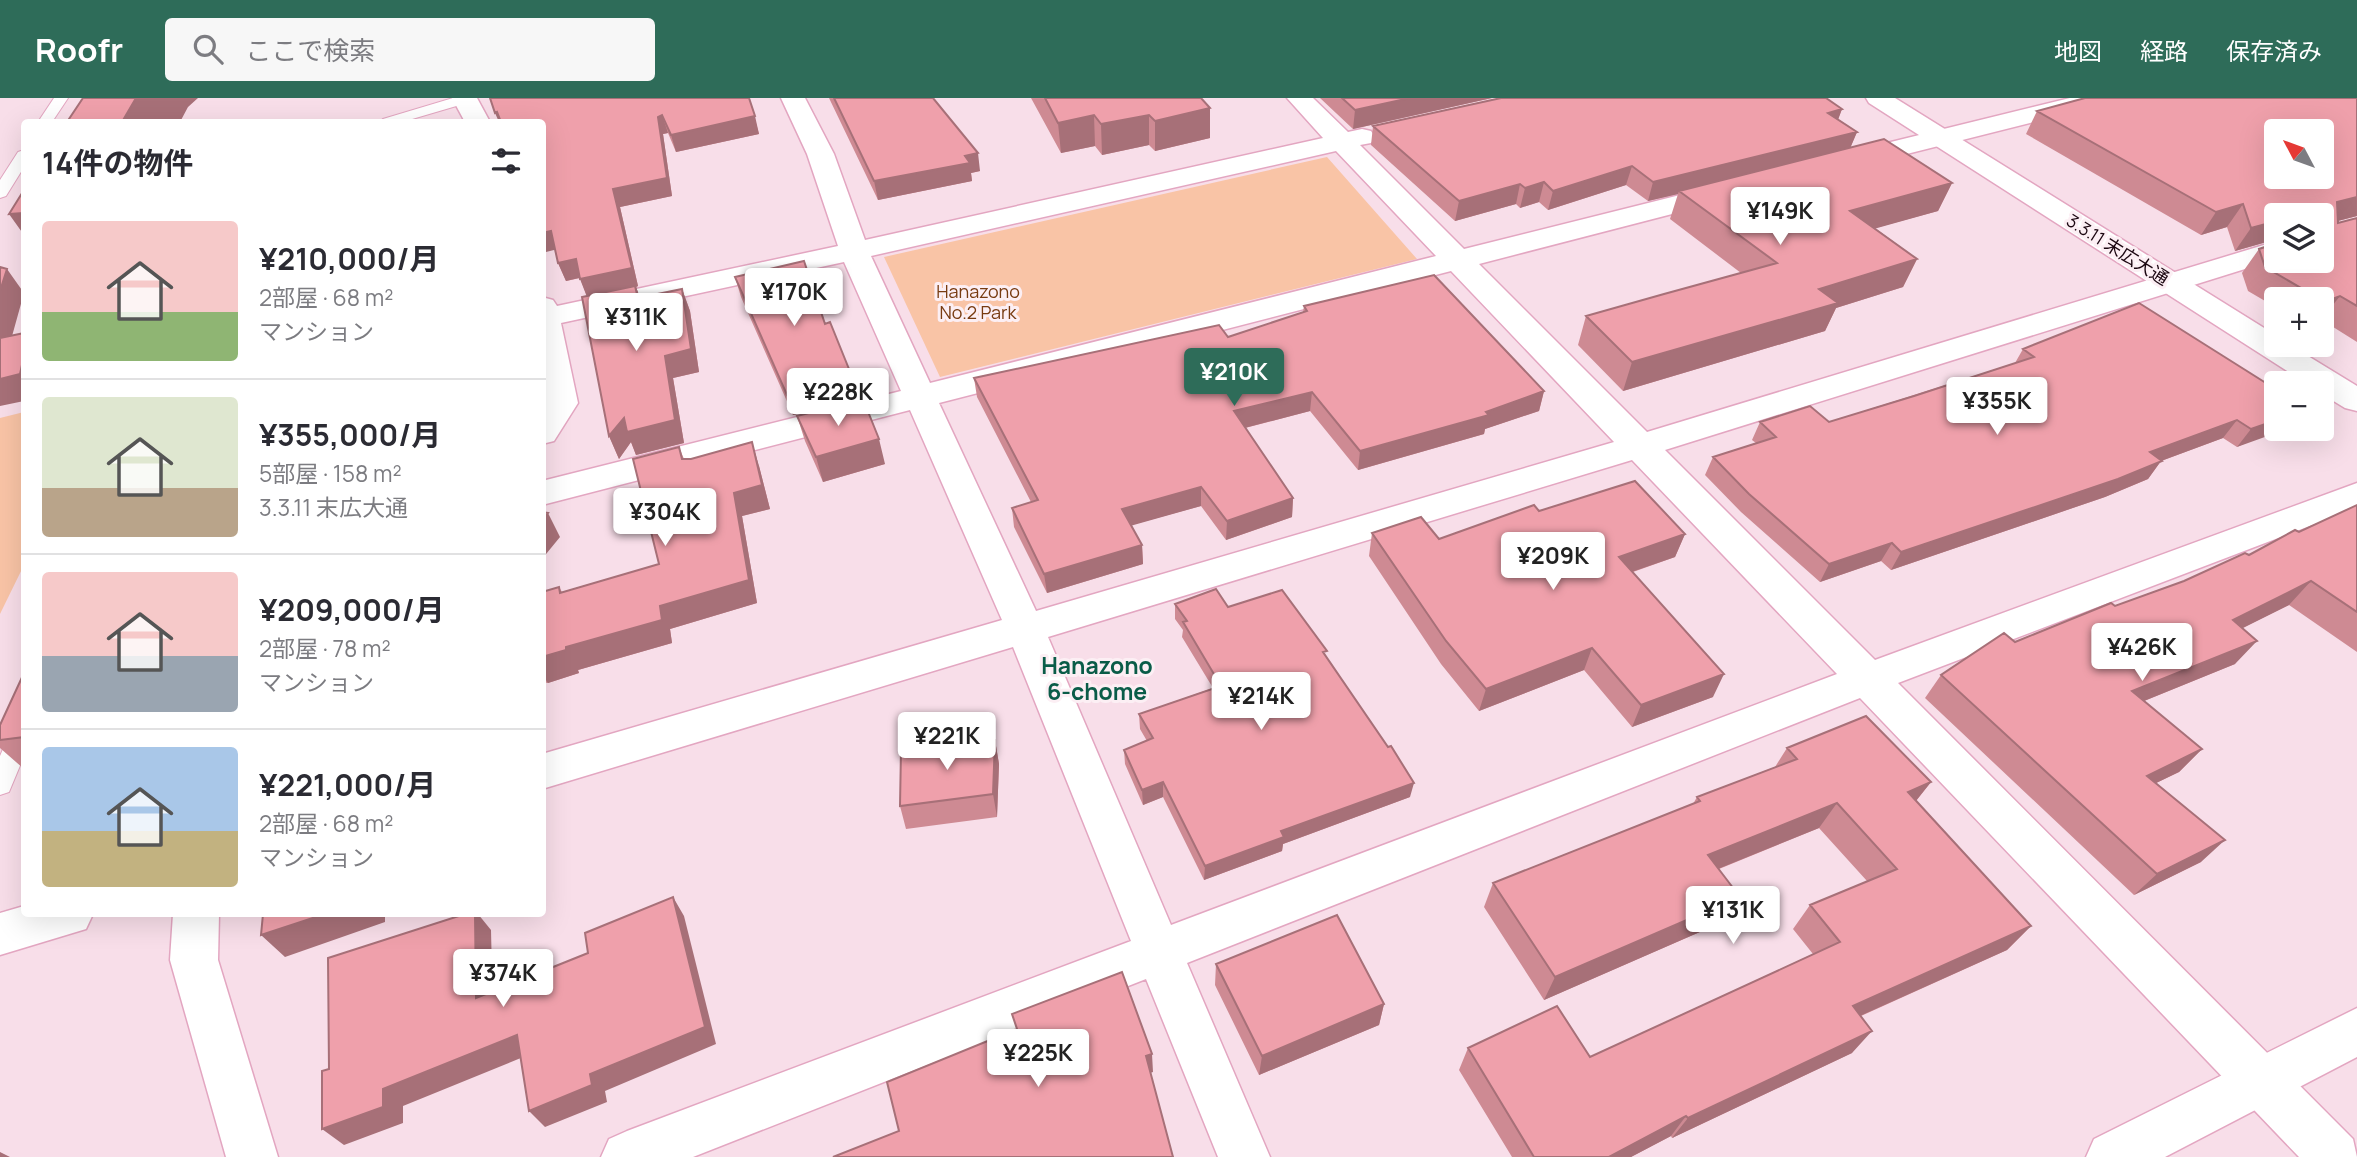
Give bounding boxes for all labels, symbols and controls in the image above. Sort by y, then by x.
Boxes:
search box [165,18,655,81]
text: Roofr [35,27,123,72]
icon: search [189,30,227,68]
text: ここで検索 [245,32,375,68]
text: 地図 [2054,34,2102,67]
text: 経路 [2140,34,2188,67]
text: 保存済み [2226,34,2322,67]
north arrow [2264,119,2334,189]
map controls [2264,119,2334,441]
text: 14件の物件 [42,142,193,183]
icon: filters [487,142,525,180]
pin: ¥149K [1731,188,1829,247]
text: ¥149K [1747,194,1813,226]
button: layers [2264,203,2334,273]
street label: 3.3.11 末広大通 [2062,208,2174,290]
text: ¥210,000/月 [259,238,439,279]
icon: home [98,249,182,333]
pin: ¥170K [745,268,843,328]
text: ¥170K [761,275,827,307]
park label: Hanazono No.2 Park [936,279,1020,324]
text: 2部屋 · 68 m² [259,281,393,313]
button: + [2264,287,2334,357]
pin: ¥311K [587,294,685,353]
text: ¥311K [605,300,667,332]
text: マンション [259,315,374,347]
pin: ¥210K [1185,348,1283,408]
text: ¥210K [1200,355,1268,387]
pin: ¥228K [789,368,887,428]
button: − [2264,371,2334,441]
text: ¥228K [803,375,873,407]
pin: ¥355K [1948,378,2046,437]
text: ¥355K [1962,384,2032,416]
text: ¥355,000/月 [259,414,441,455]
icon: home [98,425,182,509]
text: 5部屋 · 158 m² [259,457,402,489]
pin: ¥304K [616,489,714,548]
text: 3.3.11 末広大通 [259,491,408,523]
text: ¥304K [629,495,701,527]
pin: ¥209K [1504,532,1602,592]
text: ¥209K [1517,539,1589,571]
text: ¥209,000/月 [259,589,445,630]
icon: home [98,600,182,684]
pin: ¥426K [2093,624,2191,683]
text: ¥426K [2107,630,2177,662]
text: 2部屋 · 78 m² [259,632,391,664]
district label: Hanazono 6-chome [1041,649,1153,707]
text: マンション [259,666,374,698]
pin: ¥214K [1212,672,1310,732]
text: ¥214K [1228,679,1294,711]
pin: ¥221K [898,712,996,772]
text: ¥221K [914,719,980,751]
text: ¥221,000/月 [259,764,436,805]
icon: home [98,775,182,859]
text: 2部屋 · 68 m² [259,807,393,839]
text: マンション [259,841,374,873]
pin: ¥131K [1684,886,1782,946]
text: ¥131K [1702,893,1764,925]
pin: ¥374K [454,950,552,1009]
text: ¥374K [469,956,537,988]
pin: ¥225K [989,1030,1087,1089]
text: ¥225K [1003,1036,1073,1068]

